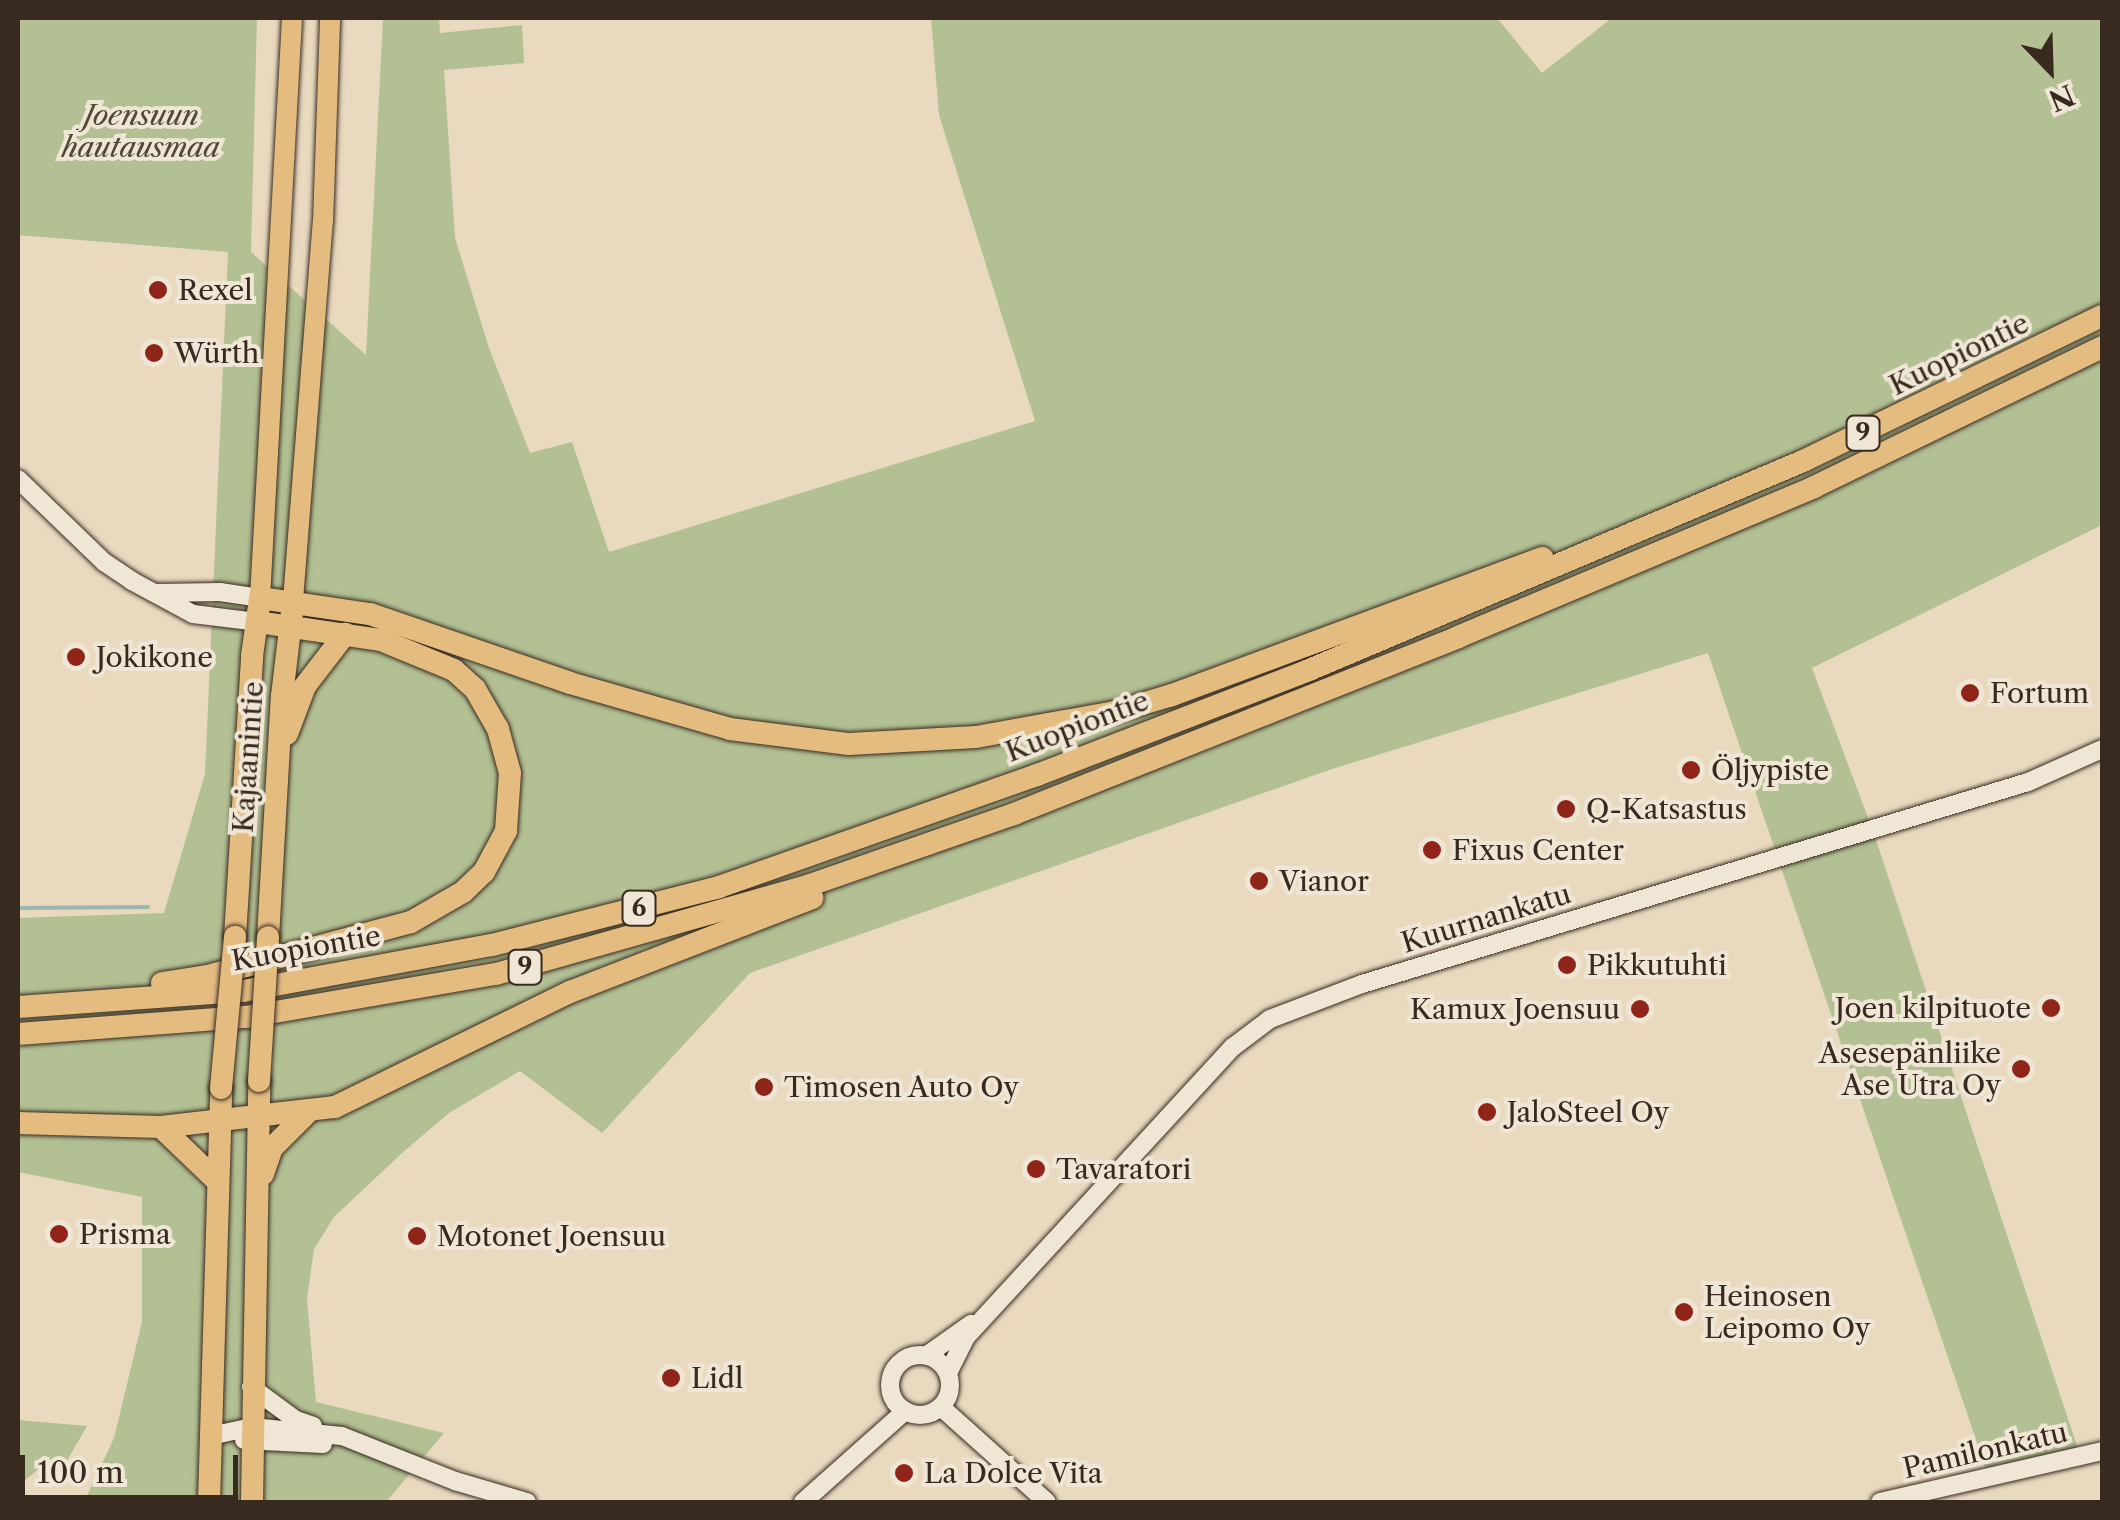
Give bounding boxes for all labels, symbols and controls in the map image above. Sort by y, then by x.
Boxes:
north arrow [2000,20,2100,120]
text: N [2044,77,2080,118]
park label: Joensuun hautausmaa [62,98,220,164]
place label: Rexel [178,273,253,307]
marker: Rexel [147,279,169,301]
street label: Kuopiontie [1884,306,2034,402]
place label: Würth [174,336,259,370]
marker: Würth [143,342,165,364]
road number: 9 [1846,413,1880,453]
place label: Jokikone [96,640,213,674]
marker: Jokikone [65,646,87,668]
place label: Fortum [1990,676,2089,710]
street label: Kajaanintie [226,680,270,834]
marker: Fortum [1959,682,1981,704]
street label: Kuopiontie [1001,683,1153,769]
place label: Öljypiste [1711,753,1829,787]
marker: Öljypiste [1680,759,1702,781]
place label: Q-Katsastus [1586,792,1747,826]
marker: Q-Katsastus [1555,798,1577,820]
place label: Fixus Center [1452,833,1624,867]
marker: Fixus Center [1421,839,1443,861]
place label: Vianor [1279,864,1369,898]
marker: Vianor [1248,870,1270,892]
street label: Kuurnankatu [1397,876,1575,960]
road number: 6 [622,888,656,928]
street label: Kuopiontie [229,918,383,978]
road number: 9 [508,947,542,987]
place label: Pikkutuhti [1587,948,1727,982]
marker: Pikkutuhti [1556,954,1578,976]
place label: Joen kilpituote [1835,991,2031,1025]
place label: Kamux Joensuu [1410,992,1620,1026]
marker: Joen kilpituote [2040,997,2062,1019]
marker: Kamux Joensuu [1629,998,1651,1020]
place label: Asesepänliike Ase Utra Oy [1819,1036,2001,1102]
marker: Asesepänliike Ase Utra Oy [2010,1058,2032,1080]
place label: Timosen Auto Oy [784,1070,1020,1104]
marker: Timosen Auto Oy [753,1076,775,1098]
place label: JaloSteel Oy [1507,1095,1669,1129]
marker: JaloSteel Oy [1476,1101,1498,1123]
place label: Tavaratori [1056,1152,1191,1186]
marker: Tavaratori [1025,1158,1047,1180]
place label: Prisma [79,1217,171,1251]
place label: Motonet Joensuu [437,1219,666,1253]
marker: Prisma [48,1223,70,1245]
marker: Motonet Joensuu [406,1225,428,1247]
place label: Heinosen Leipomo Oy [1704,1279,1871,1345]
marker: Heinosen Leipomo Oy [1673,1301,1695,1323]
place label: Lidl [691,1361,743,1395]
marker: Lidl [660,1367,682,1389]
street label: Pamilonkatu [1899,1415,2071,1485]
scale bar [25,1435,242,1497]
text: 100 m [37,1454,124,1491]
place label: La Dolce Vita [924,1456,1104,1490]
marker: La Dolce Vita [893,1462,915,1484]

